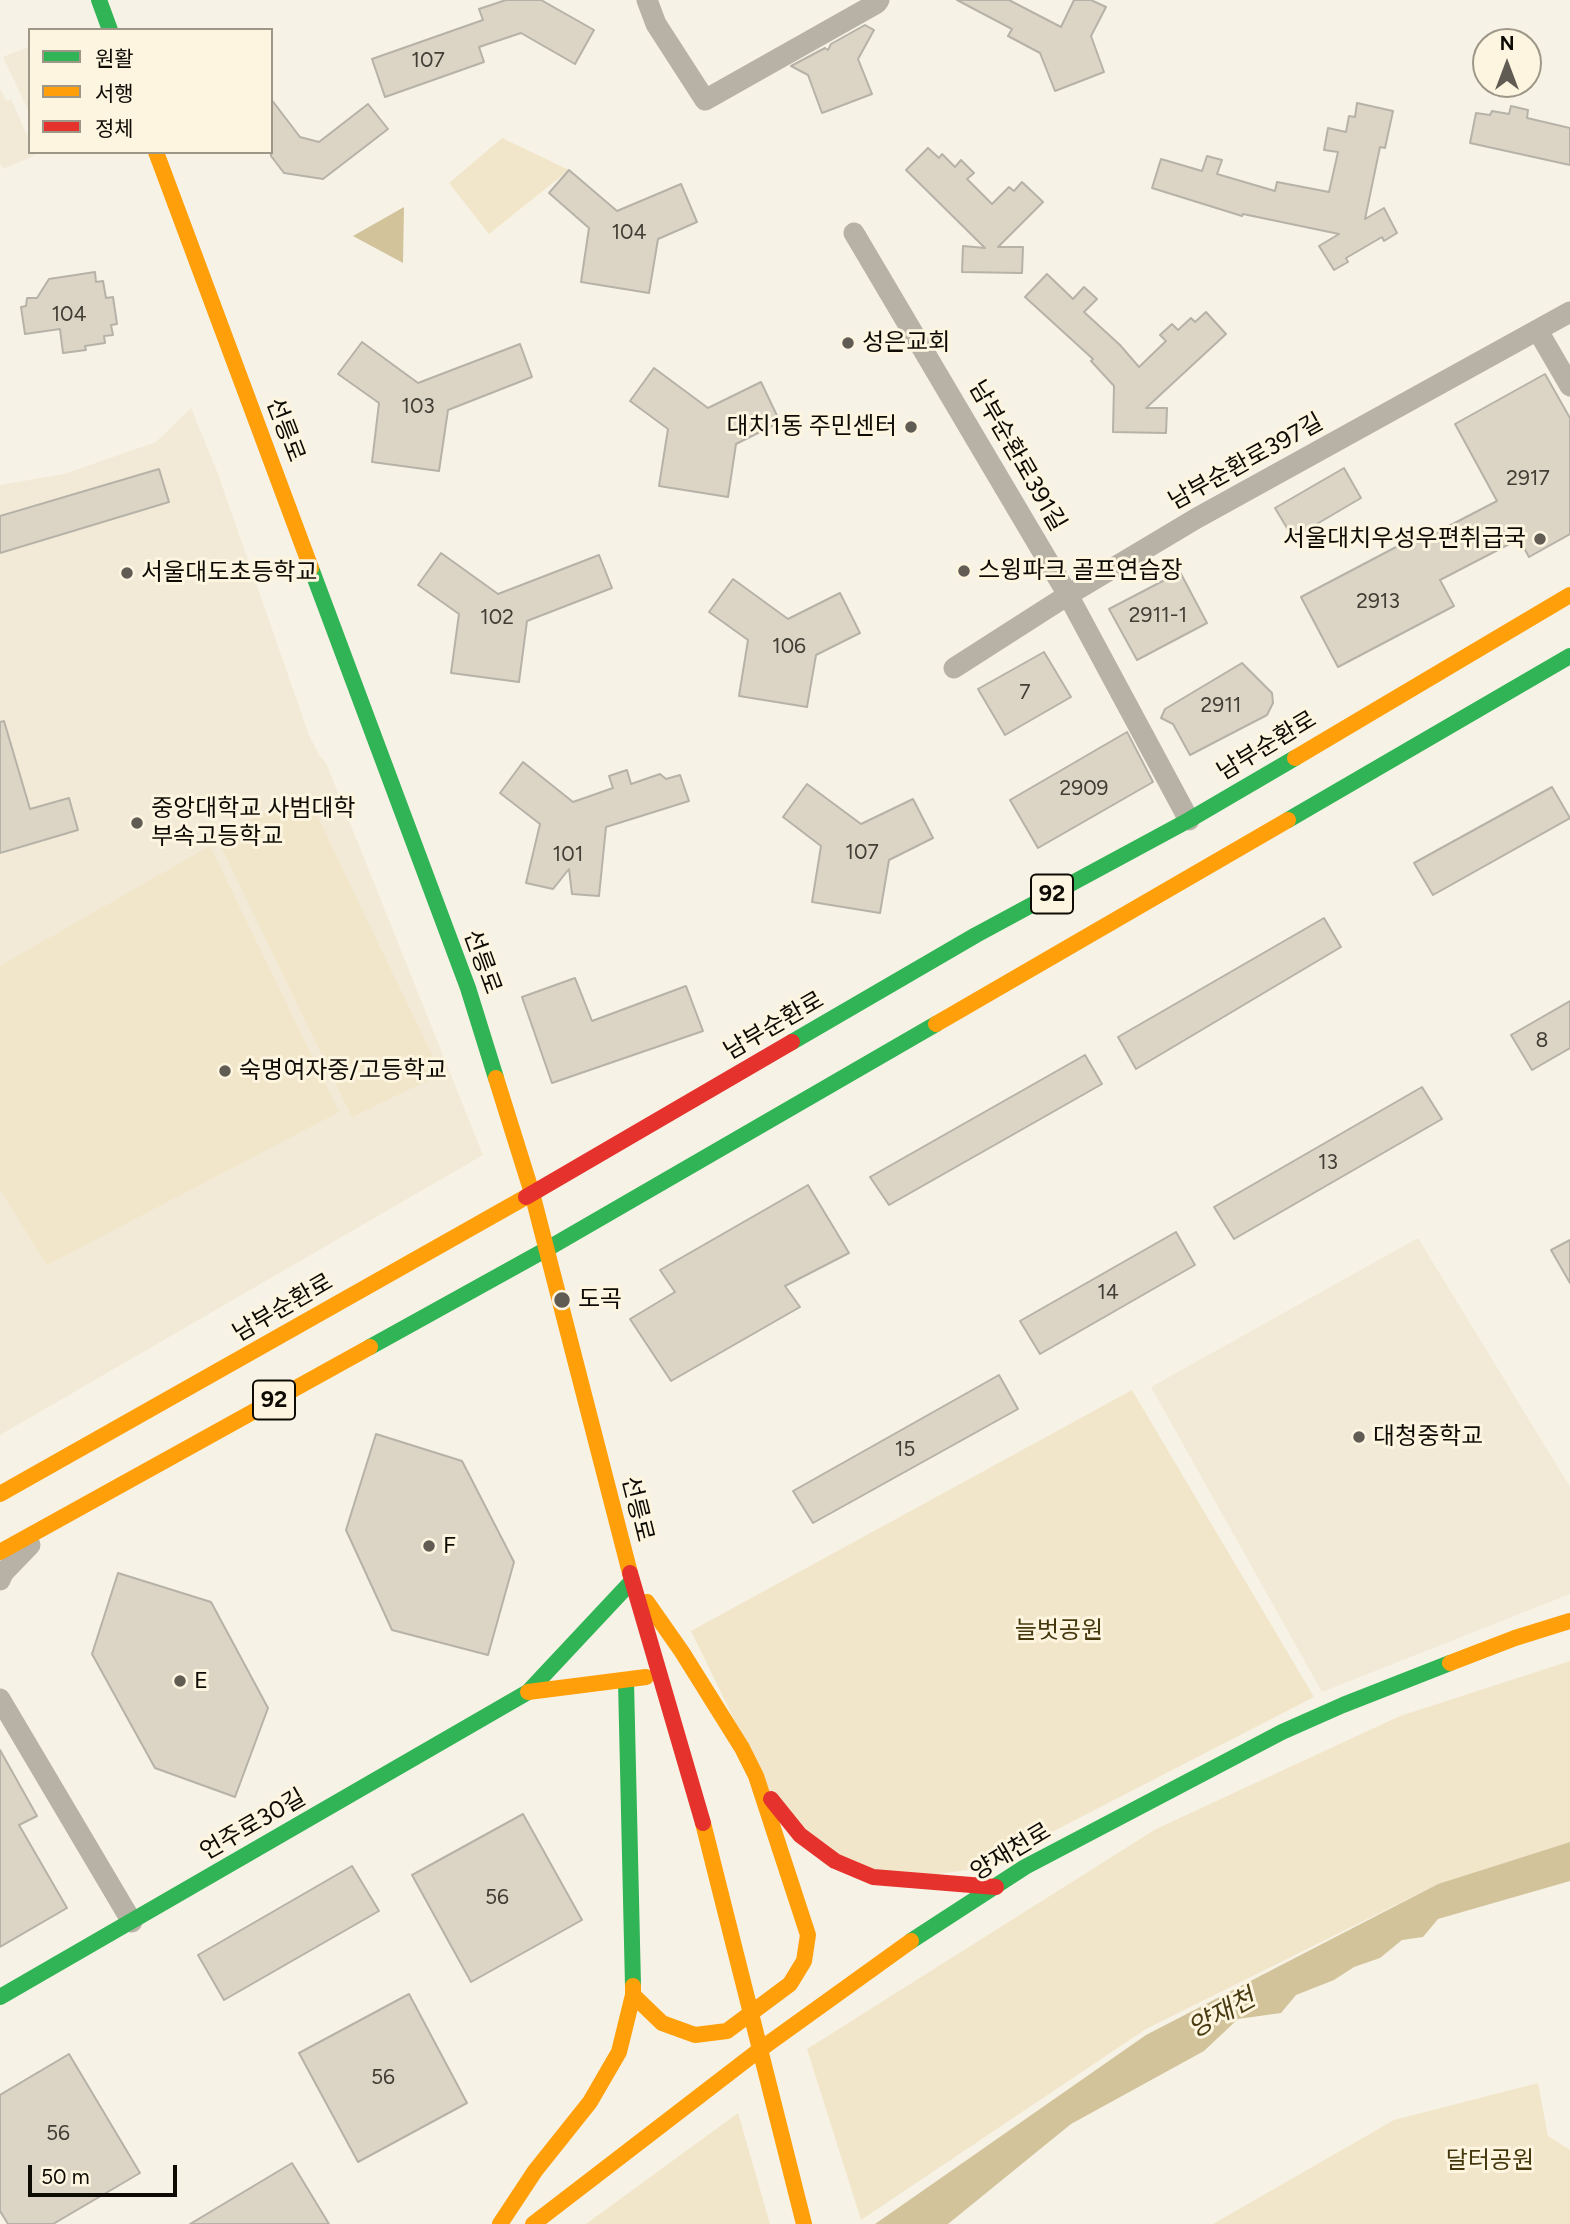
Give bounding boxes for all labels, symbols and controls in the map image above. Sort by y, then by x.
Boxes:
legend [28,28,273,154]
north arrow [1472,28,1542,98]
text: N [1500,32,1514,55]
text: 원활 [95,46,134,71]
house number: 107 [411,48,445,74]
text: 서행 [95,81,134,106]
text: 정체 [95,116,134,141]
house number: 104 [611,220,647,246]
house number: 104 [51,302,87,328]
place label: 성은교회 [862,329,950,357]
marker: 성은교회 [840,335,856,351]
street label: 남부순환로391길 [962,376,1072,536]
street label: 선릉로 [260,394,310,466]
house number: 103 [401,394,435,420]
street label: 남부순환로397길 [1164,408,1328,516]
place label: 대치1동 주민센터 [727,413,897,441]
marker: 대치1동 주민센터 [903,419,919,435]
house number: 2917 [1506,466,1550,492]
place label: 서울대치우성우편취급국 [1283,525,1526,553]
marker: 서울대치우성우편취급국 [1532,531,1548,547]
place label: 스윙파크 골프연습장 [978,557,1183,585]
place label: 서울대도초등학교 [141,559,318,587]
marker: 스윙파크 골프연습장 [956,563,972,579]
marker: 서울대도초등학교 [119,565,135,581]
house number: 2913 [1356,589,1400,615]
house number: 2911-1 [1129,603,1187,629]
house number: 102 [480,605,514,631]
house number: 106 [772,634,806,660]
house number: 7 [1019,680,1031,706]
house number: 2911 [1201,693,1241,719]
street label: 남부순환로 [1212,705,1322,787]
house number: 2909 [1060,776,1108,802]
place label: 중앙대학교 사범대학 부속고등학교 [151,795,356,851]
marker: 중앙대학교 사범대학 부속고등학교 [129,815,145,831]
house number: 107 [845,840,879,866]
house number: 101 [553,842,583,868]
road number: 92 [1031,874,1073,914]
street label: 선릉로 [457,926,507,998]
street label: 남부순환로 [719,986,829,1066]
house number: 8 [1536,1028,1548,1054]
place label: 숙명여자중/고등학교 [239,1057,447,1085]
marker: 숙명여자중/고등학교 [217,1063,233,1079]
house number: 13 [1318,1150,1338,1176]
street label: 남부순환로 [228,1268,338,1348]
house number: 14 [1097,1280,1119,1306]
place label: 도곡 [578,1286,622,1314]
marker: 도곡 [552,1290,572,1310]
road number: 92 [253,1380,295,1420]
place label: 대청중학교 [1373,1423,1483,1451]
marker: 대청중학교 [1351,1429,1367,1445]
house number: 15 [895,1437,915,1463]
street label: 선릉로 [615,1473,659,1545]
place label: F [443,1532,456,1560]
marker: F [421,1538,437,1554]
park label: 늘벗공원 [1015,1617,1103,1645]
place label: E [194,1667,208,1695]
marker: E [172,1673,188,1689]
street label: 언주로30길 [195,1783,311,1867]
street label: 양재천로 [966,1817,1056,1887]
house number: 56 [485,1885,509,1911]
water label: 양재천 [1183,1983,1261,2045]
house number: 56 [371,2065,395,2091]
house number: 56 [46,2121,70,2147]
park label: 달터공원 [1446,2147,1534,2175]
scale bar [32,2150,180,2194]
text: 50 m [41,2164,90,2189]

